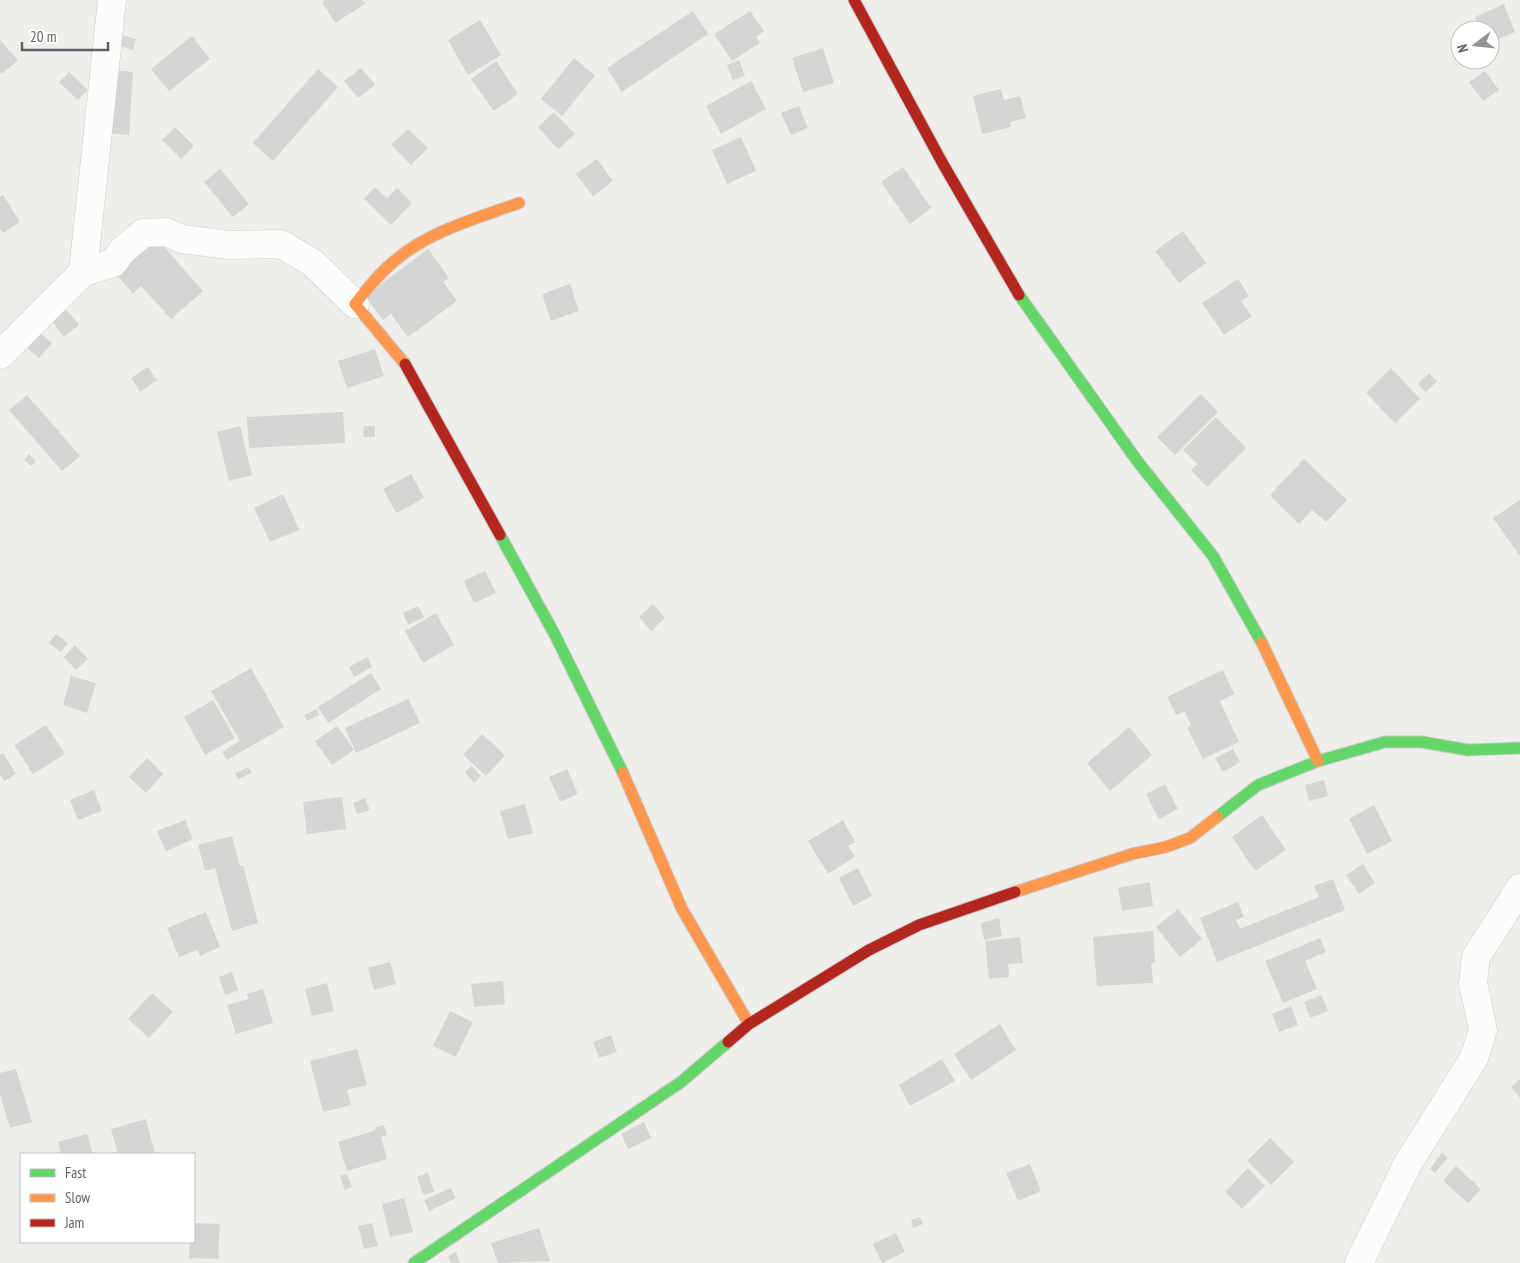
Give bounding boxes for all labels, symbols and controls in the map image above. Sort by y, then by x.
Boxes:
scale bar [22,20,109,52]
north arrow [1450,20,1500,70]
text: 20 m [30,27,56,46]
text: N [1453,42,1472,55]
legend [20,1153,195,1243]
text: Fast [65,1163,86,1182]
text: Slow [65,1188,90,1207]
text: Jam [64,1213,84,1232]

